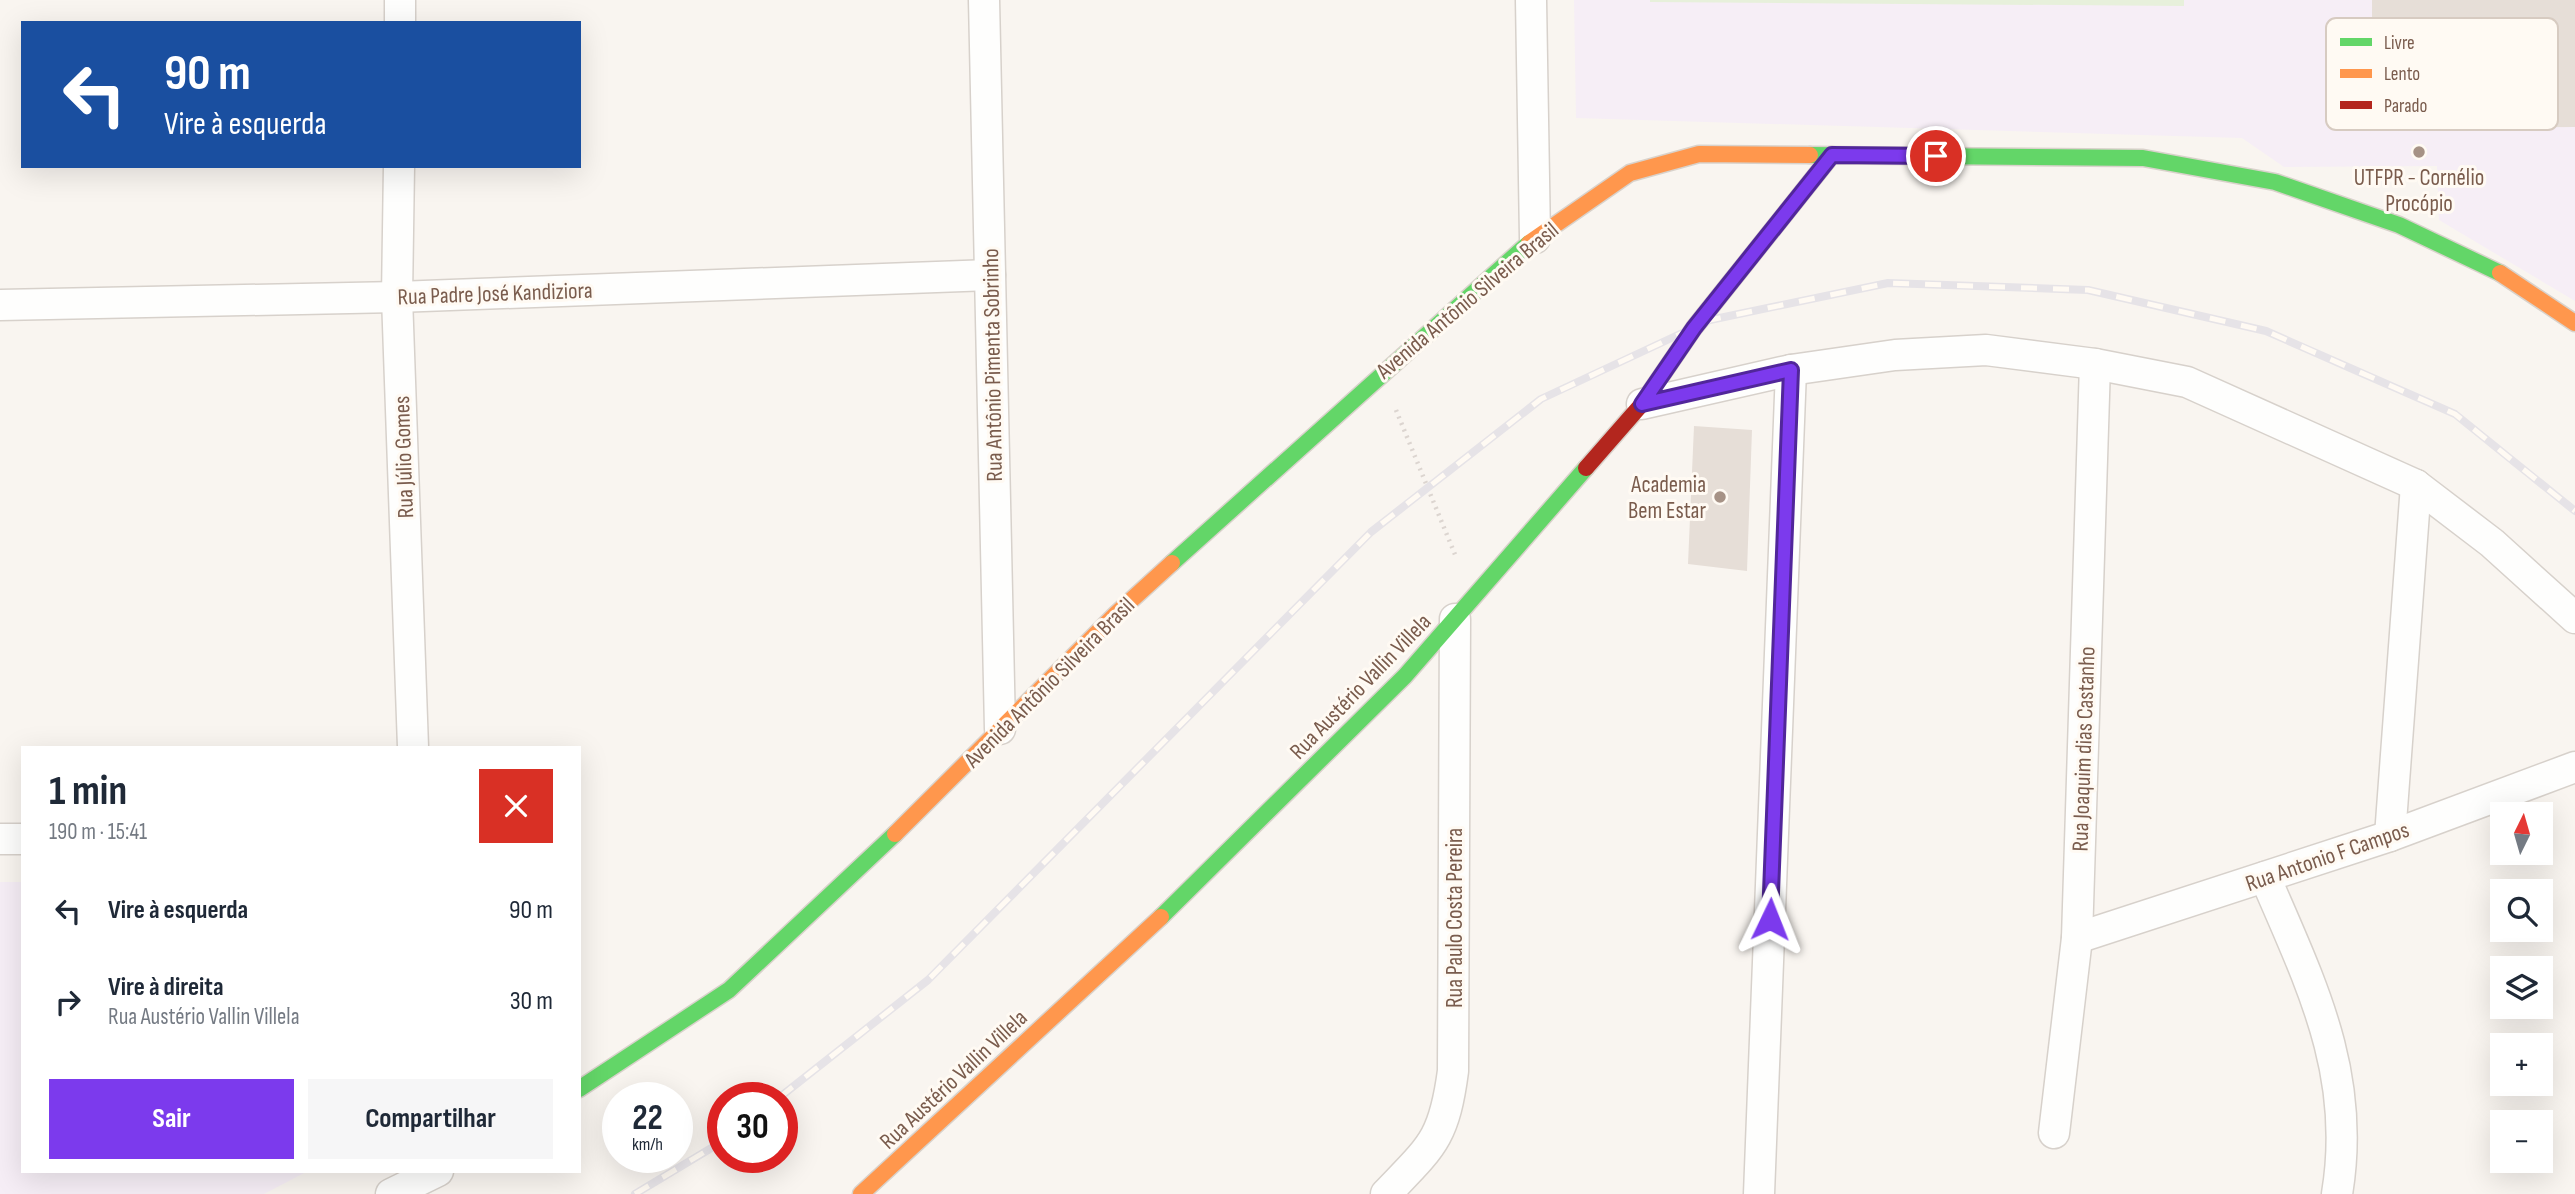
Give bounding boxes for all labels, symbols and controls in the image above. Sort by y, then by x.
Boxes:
legend [2326,18,2558,130]
text: Livre [2384,32,2415,55]
text: 90 m [164,45,251,104]
icon: left [49,49,140,140]
text: Lento [2384,63,2420,86]
text: Parado [2384,95,2427,118]
text: Vire à esquerda [164,105,327,144]
pin [1906,126,1966,186]
icon: arrive [1917,137,1955,175]
marker: UTFPR - Cornélio Procópio [2411,144,2427,160]
place label: UTFPR - Cornélio Procópio [2354,164,2484,218]
street label: Avenida Antônio Silveira Brasil [1370,216,1564,386]
street label: Rua Antônio Pimenta Sobrinho [977,248,1009,482]
street label: Rua Padre José Kandiziora [397,277,593,311]
street label: Rua Júlio Gomes [388,395,420,519]
place label: Academia Bem Estar [1628,471,1706,525]
marker: Academia Bem Estar [1712,489,1728,505]
street label: Avenida Antônio Silveira Brasil [958,592,1141,774]
street label: Rua Austério Vallin Villela [1284,608,1437,765]
street label: Rua Joaquim dias Castanho [2066,646,2102,852]
text: 1 min [49,766,127,817]
button: close [479,769,553,843]
north arrow [2490,802,2553,864]
map controls [2490,802,2553,1173]
street label: Rua Antonio F Campos [2242,816,2413,898]
text: 190 m · 15:41 [49,818,147,846]
street label: Rua Paulo Costa Pereira [1441,828,1469,1008]
button: search [2490,879,2553,942]
position arrow [1733,882,1807,956]
icon: left [49,892,87,930]
text: Vire à esquerda [108,895,248,926]
text: 90 m [509,895,553,926]
button: layers [2490,956,2553,1019]
text: Vire à direita [108,972,224,1003]
icon: right [49,983,87,1021]
text: 30 m [510,986,553,1017]
text: Rua Austério Vallin Villela [108,1003,300,1031]
street label: Rua Austério Vallin Villela [874,1004,1033,1155]
button: + [2490,1033,2553,1096]
button: Sair [49,1079,294,1159]
button: Compartilhar [308,1079,553,1159]
speed limit sign: 30 [707,1082,798,1173]
text: 22 [632,1097,663,1140]
button: − [2490,1110,2553,1173]
text: km/h [632,1134,663,1155]

